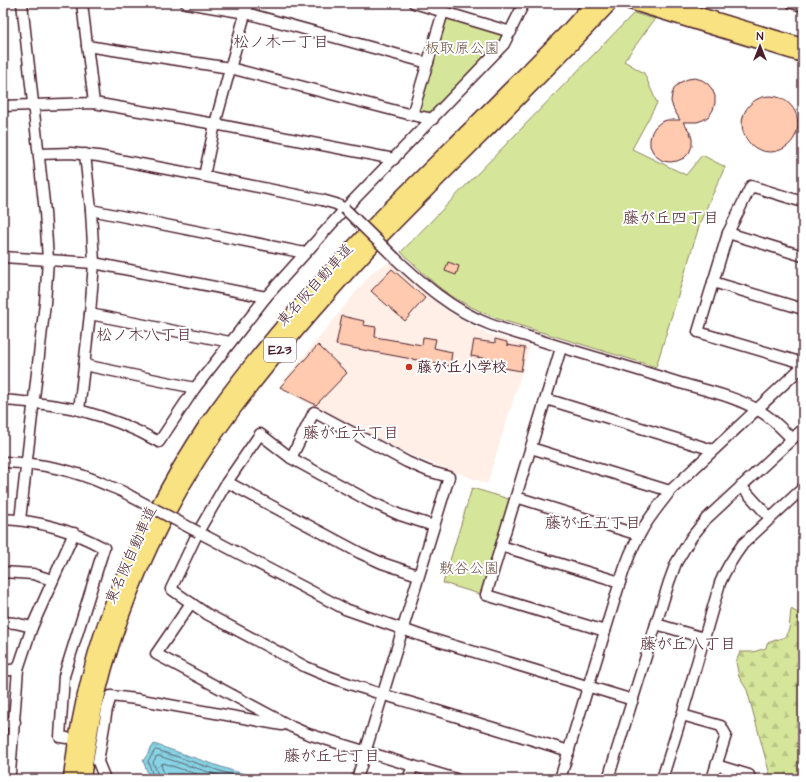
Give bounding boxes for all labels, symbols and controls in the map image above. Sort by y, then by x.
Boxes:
north arrow [740,26,780,66]
text: N [757,29,764,44]
district label: 松ノ木一丁目 [233,31,329,53]
park label: 板取原公園 [424,38,500,59]
district label: 藤が丘四丁目 [623,207,719,229]
street label: 東名阪自動車道 [272,239,358,331]
district label: 松ノ木八丁目 [96,324,192,346]
road number: E23 [264,338,296,362]
place label: 藤が丘小学校 [417,357,507,378]
marker: 藤が丘小学校 [404,362,414,372]
district label: 藤が丘六丁目 [303,422,399,444]
street label: 東名阪自動車道 [100,503,162,607]
district label: 藤が丘五丁目 [545,512,641,534]
park label: 敷谷公園 [439,558,499,579]
district label: 藤が丘八丁目 [640,633,736,655]
district label: 藤が丘七丁目 [284,745,380,767]

